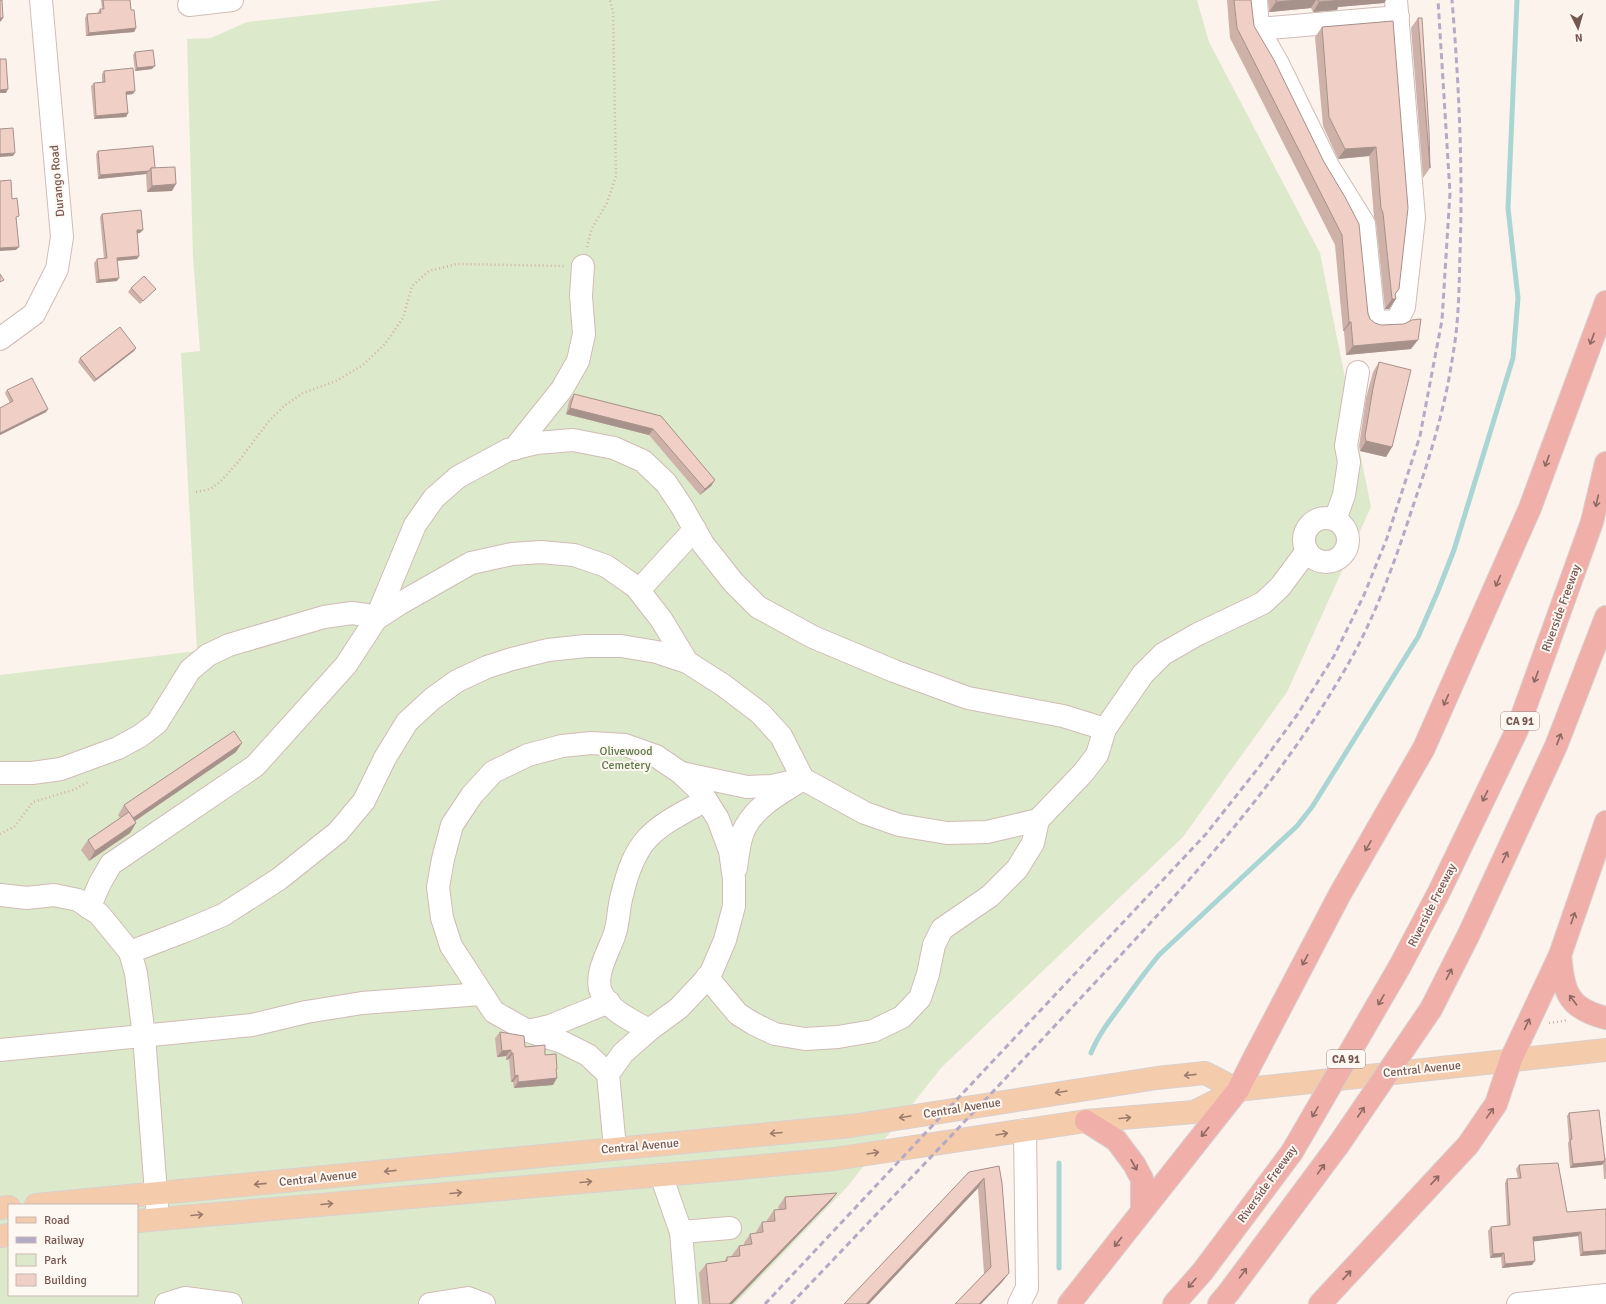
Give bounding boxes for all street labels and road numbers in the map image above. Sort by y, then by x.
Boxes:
street label: Durango Road [47,144,68,218]
street label: Riverside Freeway [1539,562,1584,654]
road number: CA 91 [1501,712,1539,730]
street label: Riverside Freeway [1405,861,1460,949]
road number: CA 91 [1327,1050,1365,1068]
street label: Central Avenue [1382,1058,1462,1081]
street label: Central Avenue [922,1095,1002,1122]
street label: Central Avenue [601,1136,680,1157]
street label: Riverside Freeway [1234,1142,1301,1226]
street label: Central Avenue [278,1167,358,1190]

